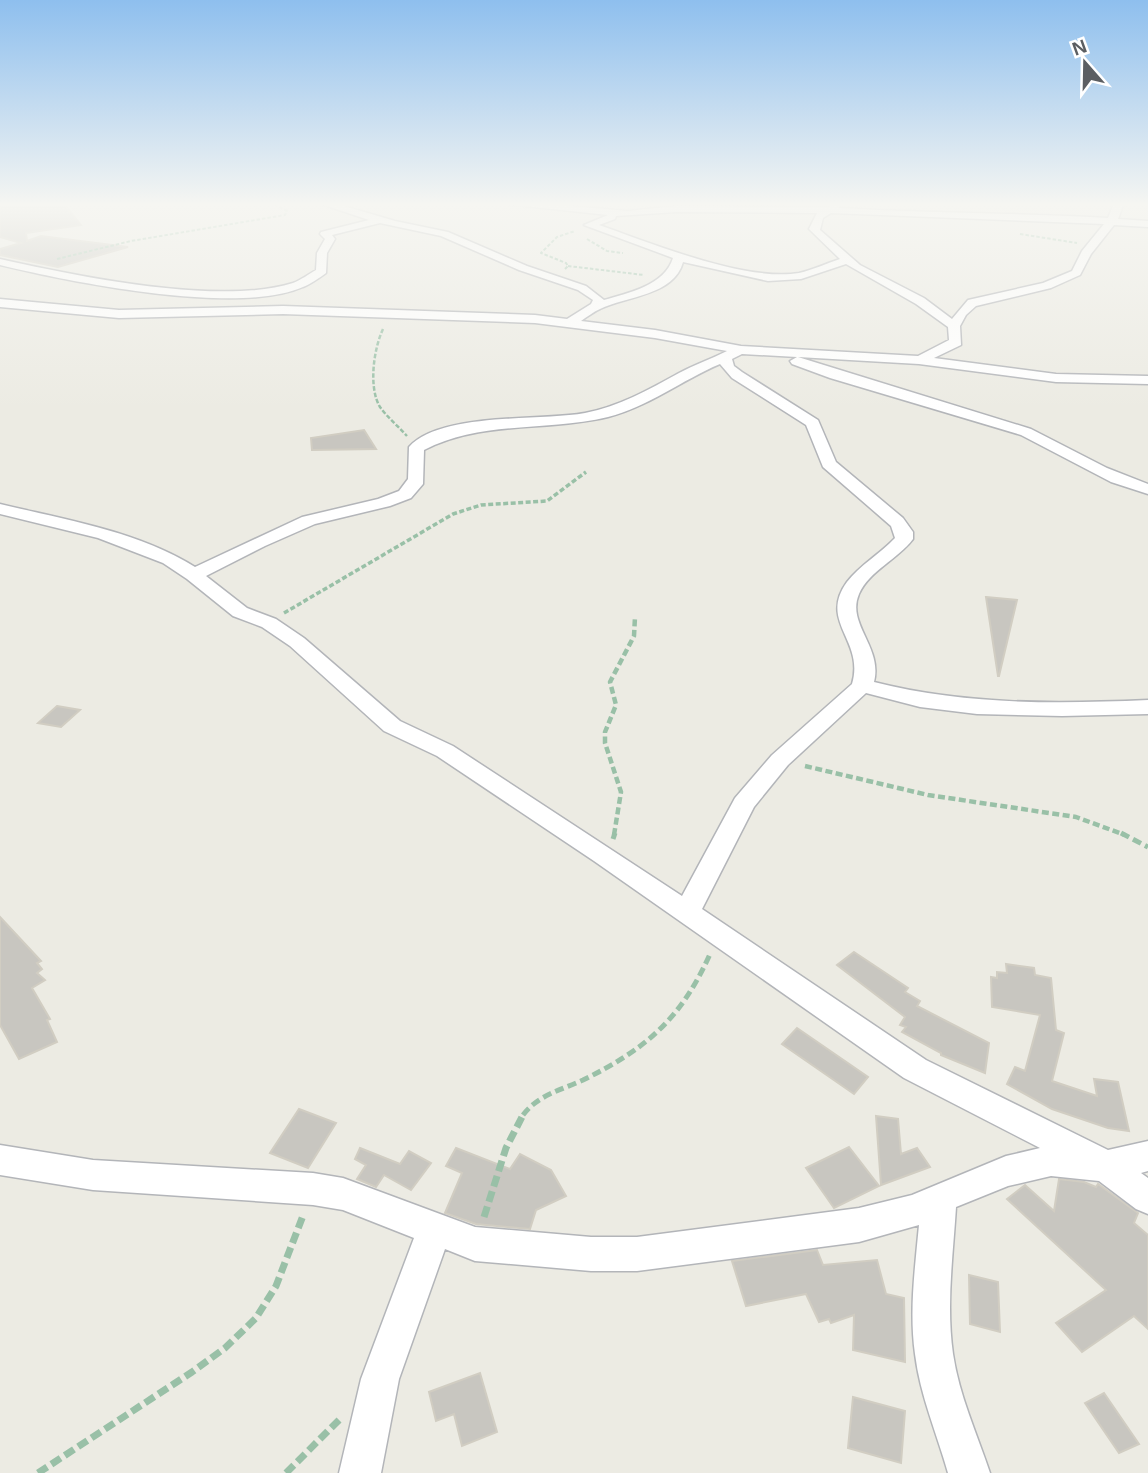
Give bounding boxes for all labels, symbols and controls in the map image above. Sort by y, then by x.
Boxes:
north arrow [1050,28,1120,98]
text: N [1069,35,1089,60]

